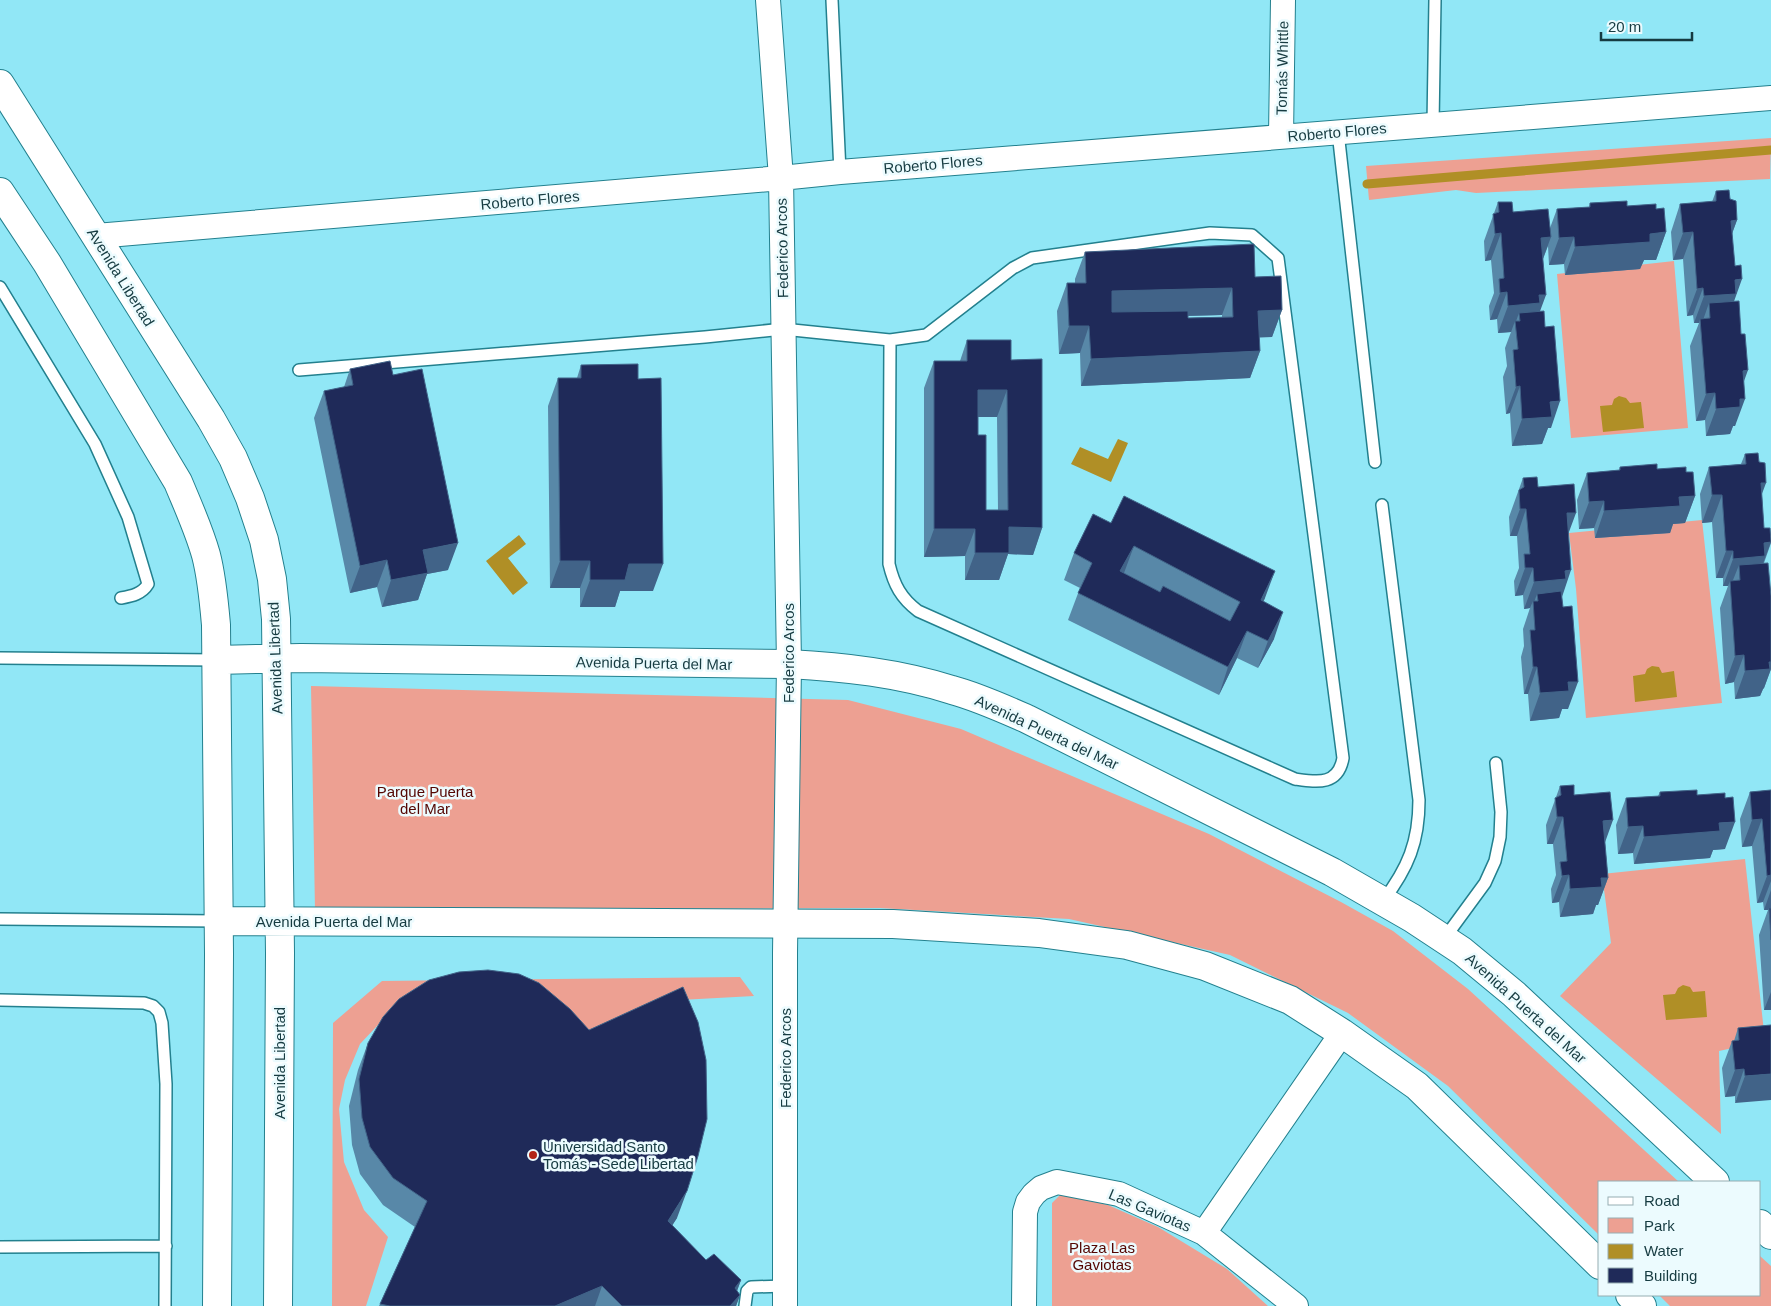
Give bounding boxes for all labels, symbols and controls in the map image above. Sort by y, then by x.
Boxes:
scale bar [1601,10,1692,42]
text: 20 m [1608,18,1641,35]
street label: Tomás Whittle [1273,21,1291,115]
street label: Roberto Flores [1287,119,1387,145]
street label: Roberto Flores [883,151,983,177]
street label: Roberto Flores [480,187,580,213]
street label: Federico Arcos [773,198,791,298]
street label: Avenida Libertad [84,225,158,329]
street label: Avenida Libertad [265,602,285,714]
street label: Federico Arcos [780,603,797,703]
street label: Avenida Puerta del Mar [576,653,732,673]
street label: Avenida Puerta del Mar [972,691,1122,773]
park label: Parque Puerta del Mar [377,783,474,817]
street label: Avenida Puerta del Mar [256,913,412,930]
street label: Avenida Puerta del Mar [1462,949,1590,1067]
street label: Avenida Libertad [271,1007,288,1119]
street label: Federico Arcos [777,1008,794,1108]
place label: Universidad Santo Tomás - Sede Libertad [543,1138,694,1172]
marker: Universidad Santo Tomás - Sede Libertad [527,1149,539,1161]
legend [1598,1181,1761,1296]
street label: Las Gaviotas [1106,1185,1194,1235]
text: Road [1644,1192,1680,1209]
text: Park [1644,1217,1675,1234]
park label: Plaza Las Gaviotas [1069,1239,1135,1273]
text: Water [1644,1242,1683,1259]
text: Building [1644,1267,1697,1284]

